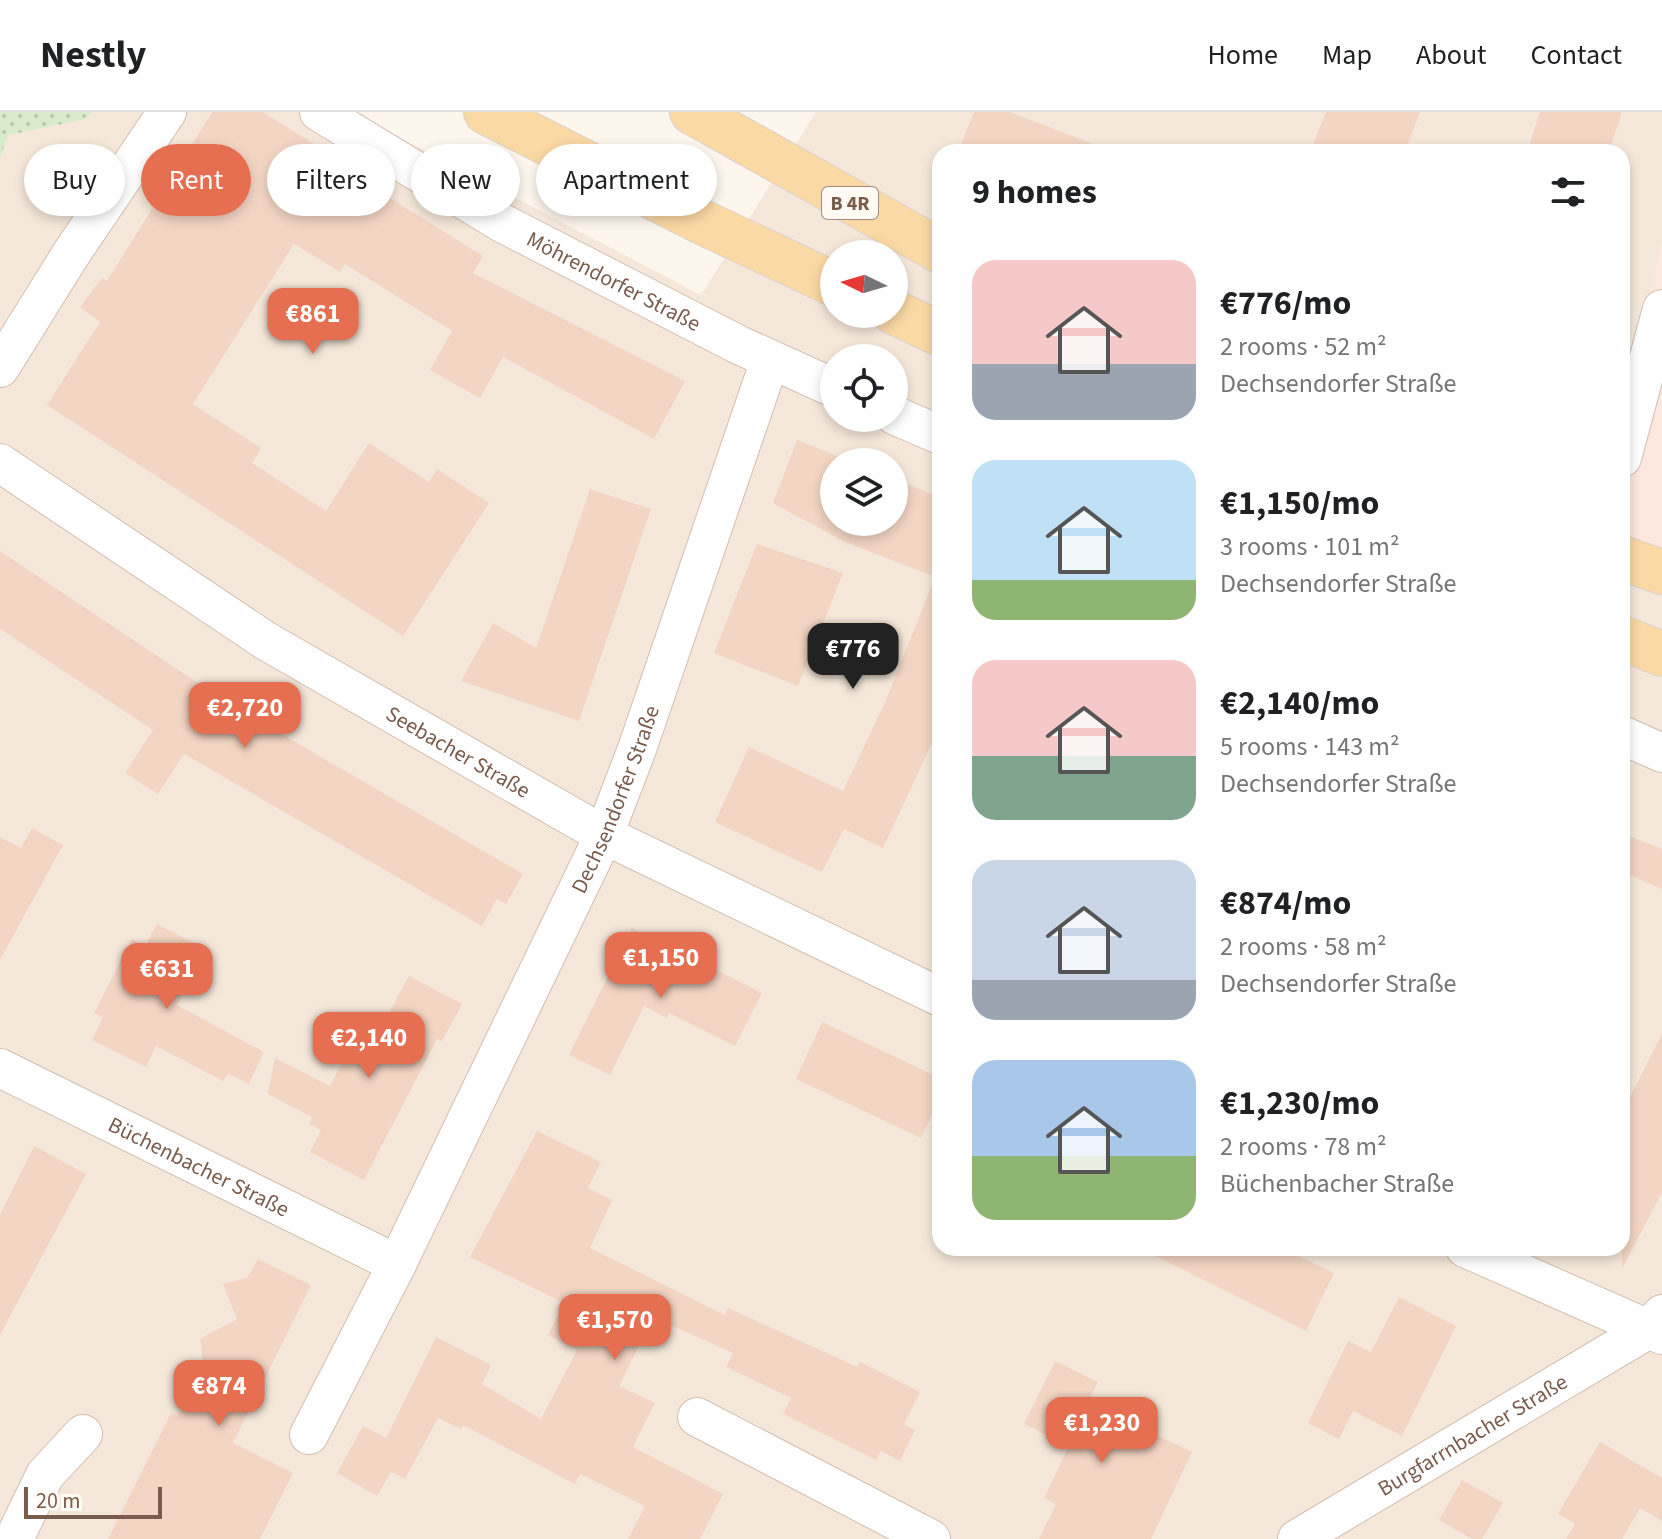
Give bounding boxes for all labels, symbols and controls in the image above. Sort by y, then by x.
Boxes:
text: Nestly [40,28,146,82]
text: Home [1207,35,1278,75]
text: Map [1322,35,1372,75]
text: About [1416,35,1487,75]
text: Contact [1531,35,1622,75]
chip: Buy [24,144,125,216]
chip: Rent [141,144,251,216]
chip: Filters [267,144,395,216]
chip: New [411,144,520,216]
chip: Apartment [536,144,717,216]
text: 9 homes [972,168,1097,217]
icon: filters [1546,170,1590,214]
road number: B 4R [822,187,878,219]
street label: Möhrendorfer Straße [521,223,706,340]
north arrow [820,240,908,328]
map controls [820,240,908,536]
text: €776/mo [1220,279,1351,328]
pin: €861 [266,288,360,356]
icon: home [1036,292,1132,388]
text: €861 [286,295,340,332]
text: 2 rooms · 52 m² [1220,328,1387,365]
button: locate [820,344,908,432]
text: Dechsendorfer Straße [1220,365,1456,402]
button: layers [820,448,908,536]
text: €1,150/mo [1220,479,1380,528]
icon: home [1036,492,1132,588]
text: 3 rooms · 101 m² [1220,528,1399,565]
text: Dechsendorfer Straße [1220,565,1456,602]
pin: €776 [806,623,900,691]
text: €776 [826,630,880,667]
text: €2,140/mo [1220,679,1380,728]
pin: €2,720 [180,682,310,750]
text: €2,720 [207,689,283,726]
icon: home [1036,692,1132,788]
street label: Seebacher Straße [380,698,536,807]
street label: Dechsendorfer Straße [563,701,668,899]
text: 5 rooms · 143 m² [1220,728,1399,765]
text: Dechsendorfer Straße [1220,765,1456,802]
text: €874/mo [1220,879,1351,928]
icon: home [1036,892,1132,988]
text: 2 rooms · 58 m² [1220,928,1387,965]
pin: €1,150 [596,932,726,1000]
text: €1,150 [623,939,699,976]
pin: €631 [120,943,214,1011]
text: €631 [140,950,194,987]
text: Dechsendorfer Straße [1220,965,1456,1002]
pin: €2,140 [304,1012,434,1080]
text: €2,140 [331,1019,407,1056]
text: €1,230/mo [1220,1079,1380,1128]
icon: home [1036,1092,1132,1188]
street label: Büchenbacher Straße [103,1109,295,1225]
text: 2 rooms · 78 m² [1220,1128,1387,1165]
text: Büchenbacher Straße [1220,1165,1454,1202]
pin: €1,570 [550,1294,680,1362]
text: €1,570 [577,1301,653,1338]
pin: €874 [172,1360,266,1428]
street label: Burgfarrnbacher Straße [1372,1366,1574,1504]
text: €874 [192,1367,246,1404]
pin: €1,230 [1037,1397,1167,1465]
text: €1,230 [1064,1404,1140,1441]
scale bar [24,1483,162,1519]
text: 20 m [36,1485,81,1517]

